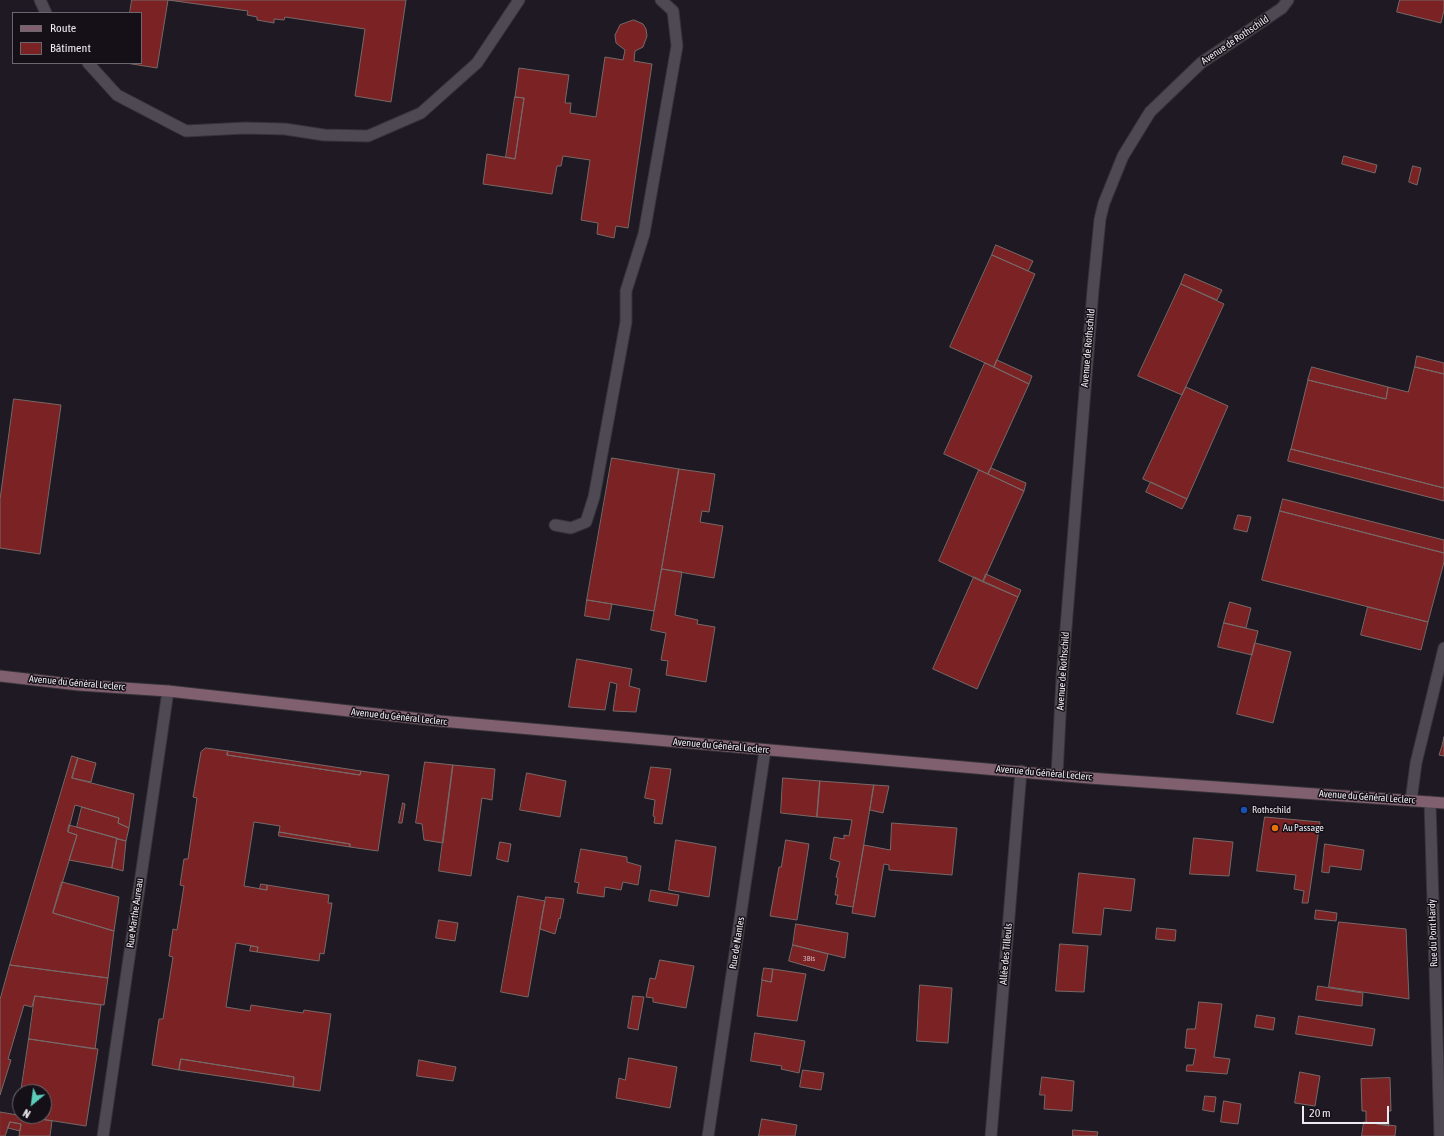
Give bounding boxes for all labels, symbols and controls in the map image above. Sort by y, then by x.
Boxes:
legend [12,12,142,64]
street label: Avenue de Rothschild [1199,13,1271,67]
text: Route [50,21,76,35]
text: Bâtiment [50,41,91,55]
street label: Avenue de Rothschild [1079,308,1097,388]
street label: Avenue de Rothschild [1054,631,1072,711]
street label: Avenue du Général Leclerc [28,673,126,693]
street label: Avenue du Général Leclerc [350,706,448,728]
street label: Avenue du Général Leclerc [672,736,770,756]
street label: Avenue du Général Leclerc [995,763,1093,783]
street label: Avenue du Général Leclerc [1318,788,1416,806]
place label: Rothschild [1252,804,1291,816]
marker: Rothschild [1239,805,1249,815]
place label: Au Passage [1283,822,1324,834]
marker: Au Passage [1270,823,1280,833]
street label: Rue Marthe Aureau [124,877,146,949]
street label: Rue du Pont Hardy [1426,899,1440,967]
street label: Rue de Nantes [727,916,747,970]
street label: Allée des Tilleuls [997,923,1015,985]
house number: 3Bis [803,953,815,963]
north arrow [12,1084,52,1124]
scale bar [1304,1098,1391,1124]
text: 20 m [1309,1106,1331,1120]
text: N [21,1107,32,1120]

